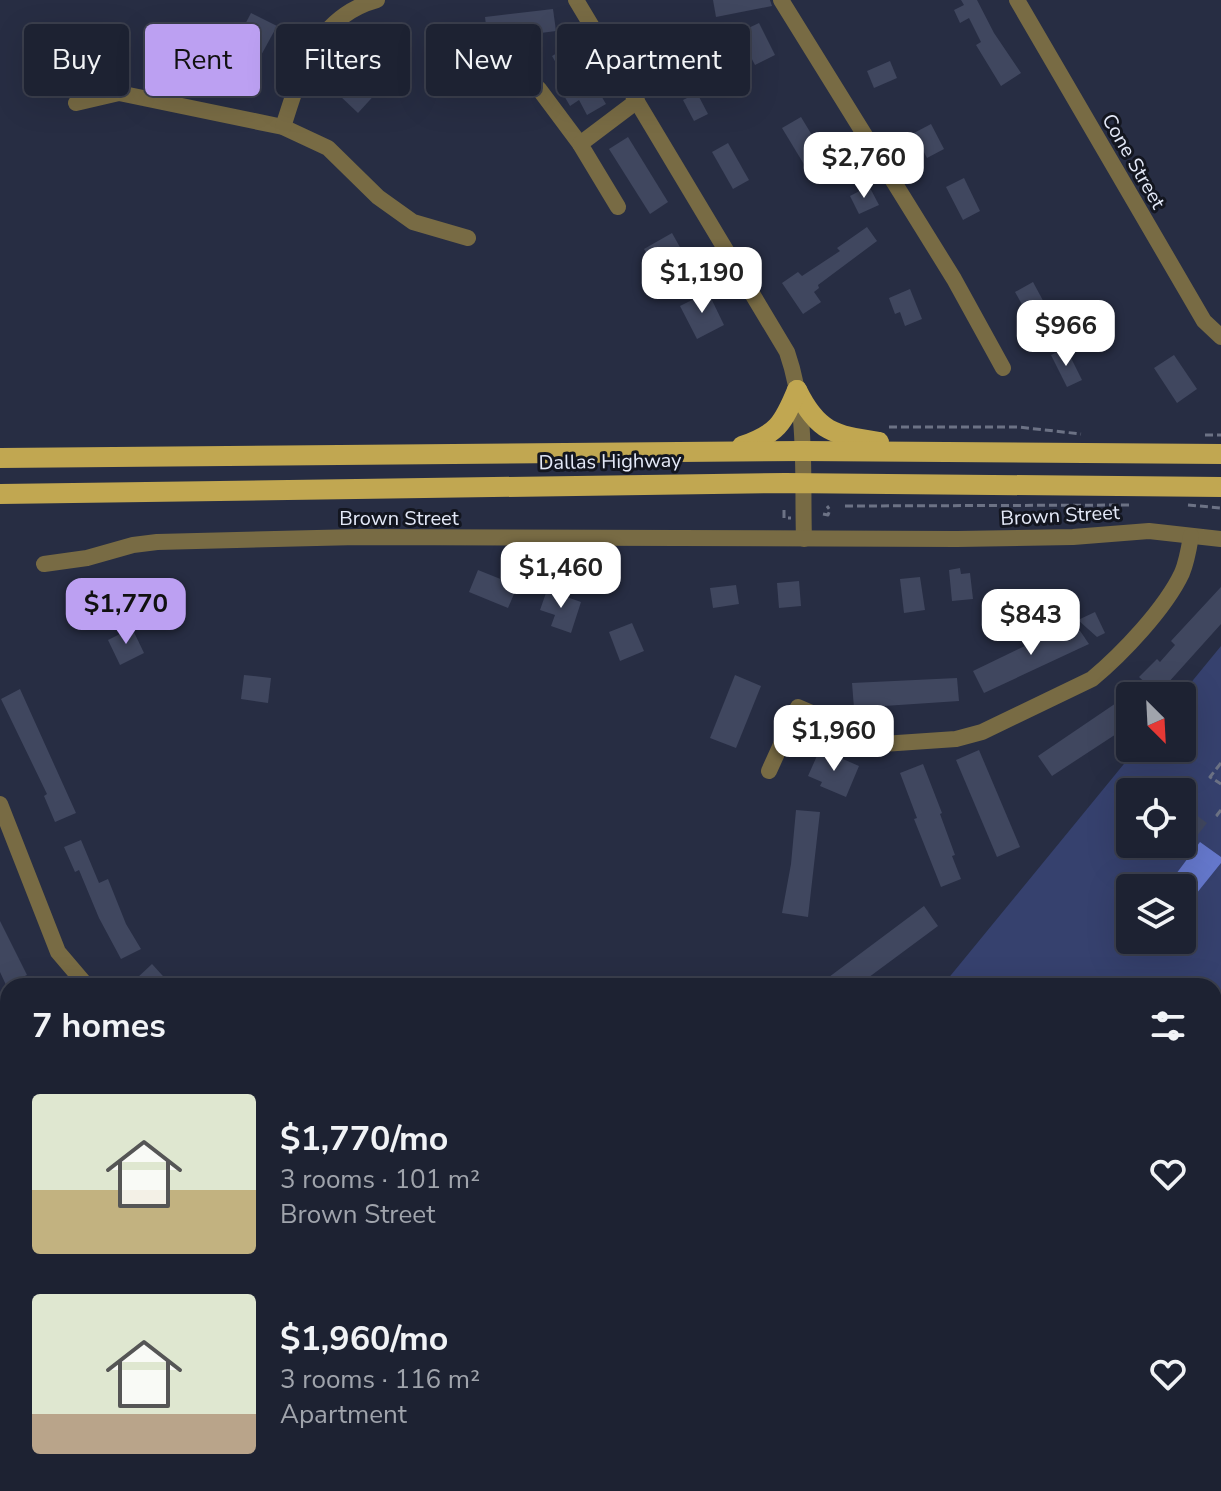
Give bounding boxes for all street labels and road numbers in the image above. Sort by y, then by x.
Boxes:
street label: Cone Street [1095,109,1172,215]
street label: Dallas Highway [538,447,682,476]
street label: Brown Street [1000,499,1121,532]
street label: Brown Street [339,505,460,532]

